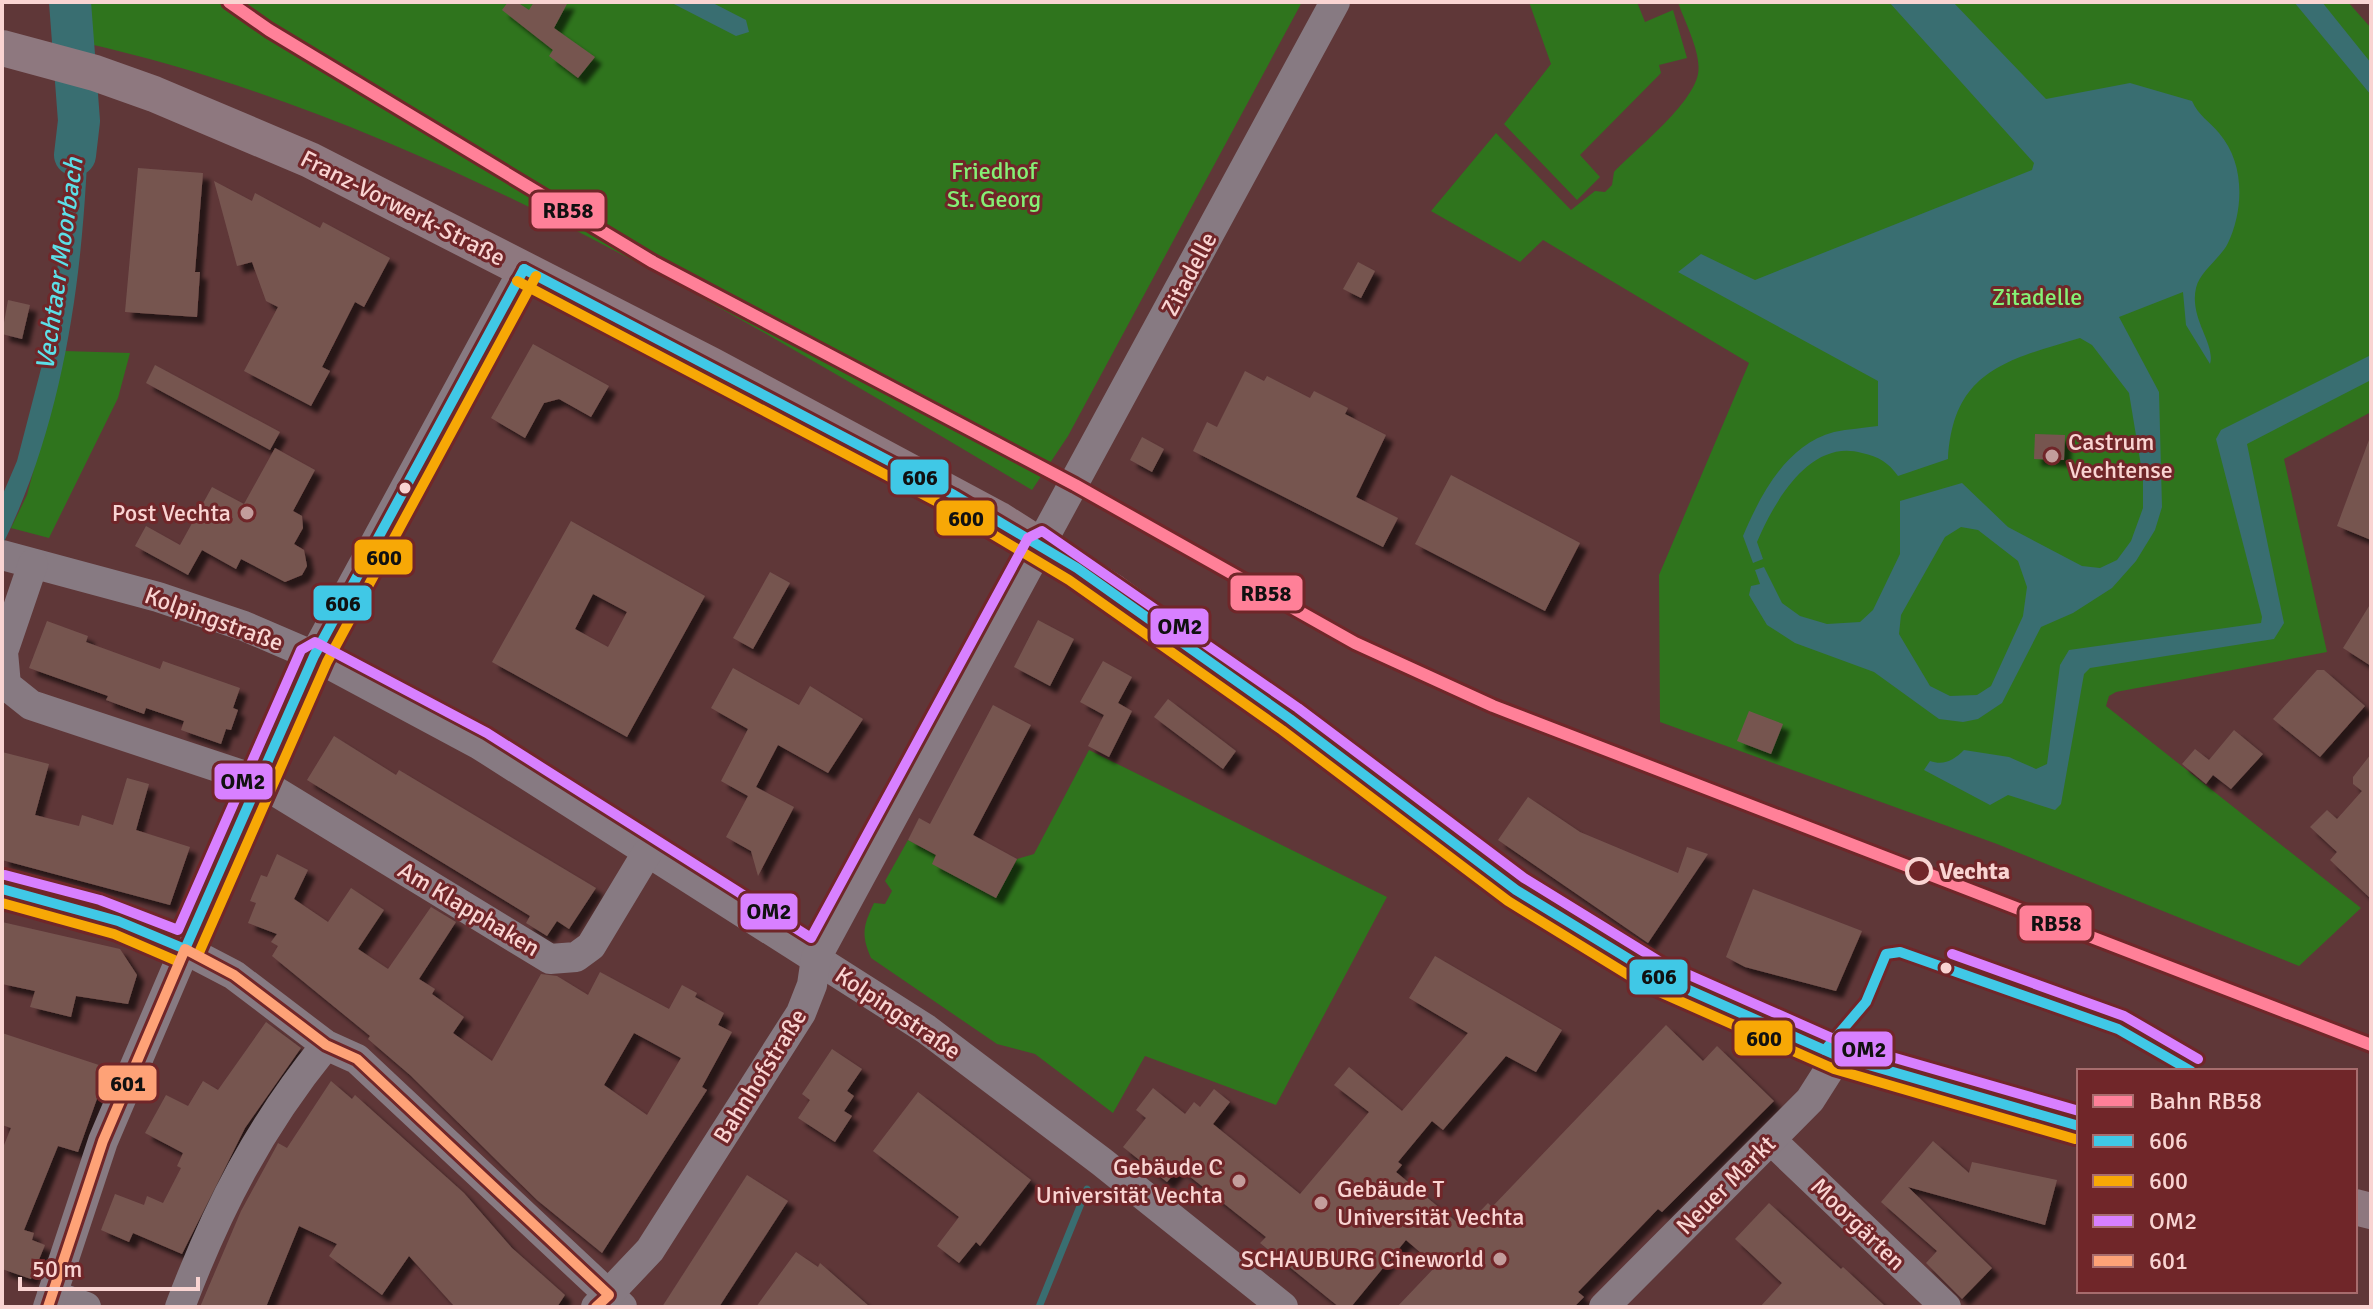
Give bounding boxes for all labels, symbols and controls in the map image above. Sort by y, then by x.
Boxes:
street label: Franz-Vorwerk-Straße [296,143,510,273]
water label: Vechtaer Moorbach [29,155,91,372]
park label: Friedhof St. Georg [947,156,1041,214]
line badge: RB58 [530,191,606,230]
text: RB58 [543,197,594,224]
street label: Zitadelle [1154,227,1224,321]
park label: Zitadelle [1992,282,2082,312]
place label: Castrum Vechtense [2068,427,2173,485]
marker: Castrum Vechtense [2043,447,2061,465]
line badge: 606 [889,458,950,496]
text: 606 [902,464,938,491]
unlabelled marker [397,480,413,496]
place label: Post Vechta [112,498,231,528]
line badge: 600 [935,499,996,537]
marker: Post Vechta [238,504,256,522]
text: 600 [948,505,984,532]
line badge: 600 [353,538,414,576]
text: 600 [366,544,402,571]
line badge: RB58 [1229,574,1304,612]
street label: Kolpingstraße [141,580,287,658]
text: RB58 [1241,580,1292,607]
line badge: 606 [312,584,373,622]
text: 606 [325,590,361,617]
line badge: OM2 [1149,607,1210,646]
text: OM2 [1158,613,1202,640]
line badge: OM2 [213,762,274,801]
text: OM2 [221,768,265,795]
street label: Am Klapphaken [393,855,545,963]
place label: Vechta [1939,856,2010,886]
marker: Vechta [1906,858,1932,884]
line badge: OM2 [739,892,799,931]
text: OM2 [747,898,791,925]
line badge: RB58 [2018,904,2093,942]
text: RB58 [2031,910,2082,937]
line badge: 606 [1628,958,1689,996]
street label: Kolpingstraße [829,960,967,1066]
unlabelled marker [1938,960,1954,976]
text: 606 [1641,963,1677,990]
street label: Bahnhofstraße [707,1003,813,1149]
line badge: 600 [1733,1019,1794,1057]
text: 600 [1746,1025,1782,1052]
line badge: OM2 [1833,1030,1894,1068]
text: OM2 [1842,1036,1886,1063]
line badge: 601 [97,1064,158,1102]
legend [2077,1069,2357,1293]
text: 601 [110,1070,146,1097]
text: Bahn RB58 [2149,1086,2262,1116]
text: 606 [2149,1126,2188,1156]
street label: Neuer Markt [1670,1129,1782,1241]
place label: Gebäude C Universität Vechta [1036,1152,1223,1210]
text: 600 [2149,1166,2188,1196]
street label: Moorgärten [1804,1171,1912,1277]
marker: Gebäude C Universität Vechta [1230,1172,1248,1190]
place label: Gebäude T Universität Vechta [1337,1174,1524,1232]
marker: Gebäude T Universität Vechta [1312,1194,1330,1212]
text: OM2 [2149,1206,2197,1236]
scale bar [20,1241,198,1291]
place label: SCHAUBURG Cineworld [1241,1244,1484,1274]
text: 601 [2149,1246,2188,1276]
marker: SCHAUBURG Cineworld [1491,1250,1509,1268]
text: 50 m [32,1254,82,1284]

